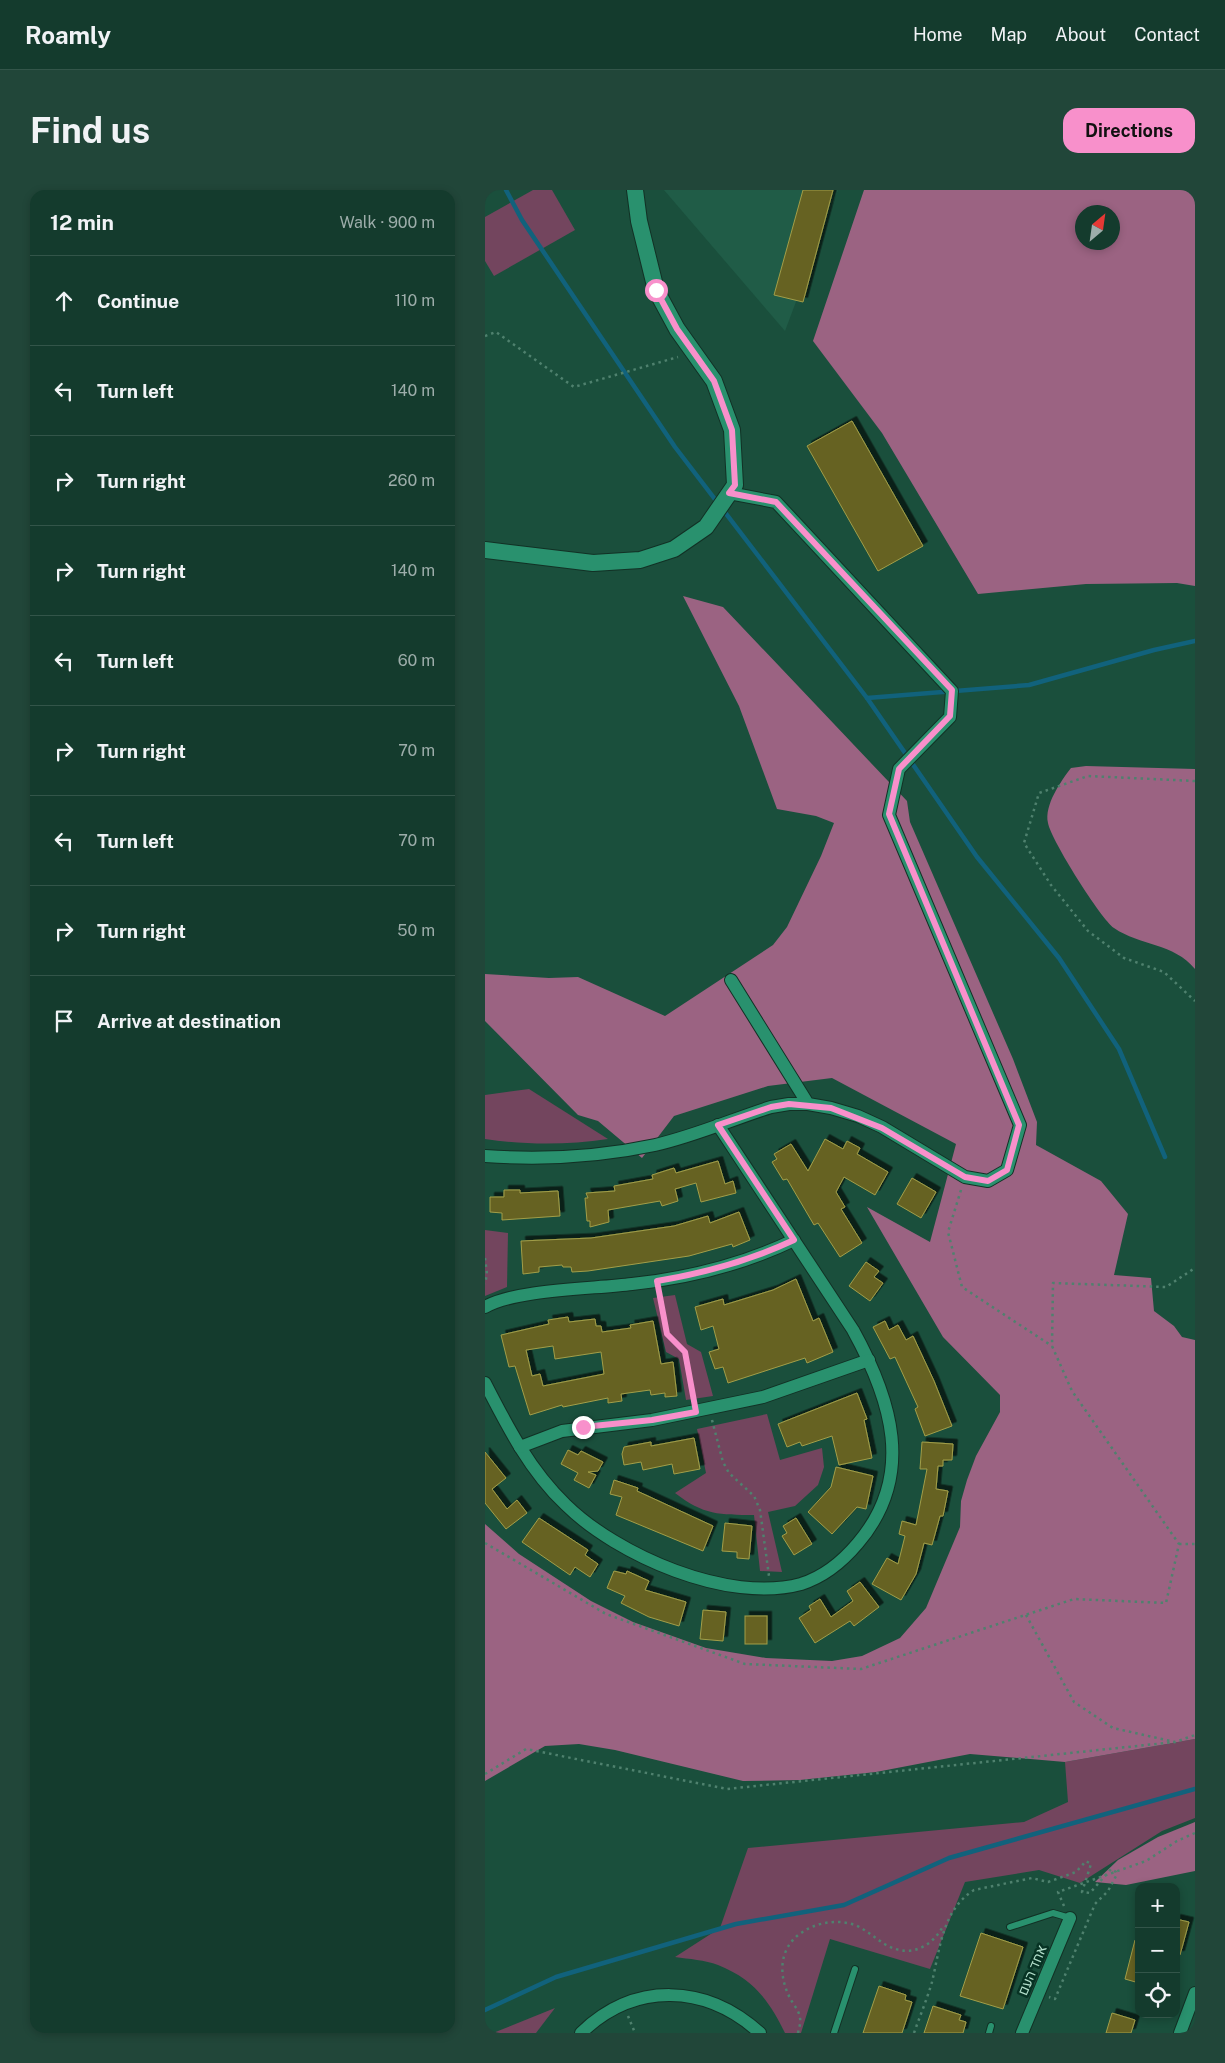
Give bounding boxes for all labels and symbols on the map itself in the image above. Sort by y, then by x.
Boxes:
north arrow [1075,205,1120,250]
route start [645,279,668,302]
route end [572,1416,595,1439]
street label: אחד העם [1014,1942,1050,1998]

